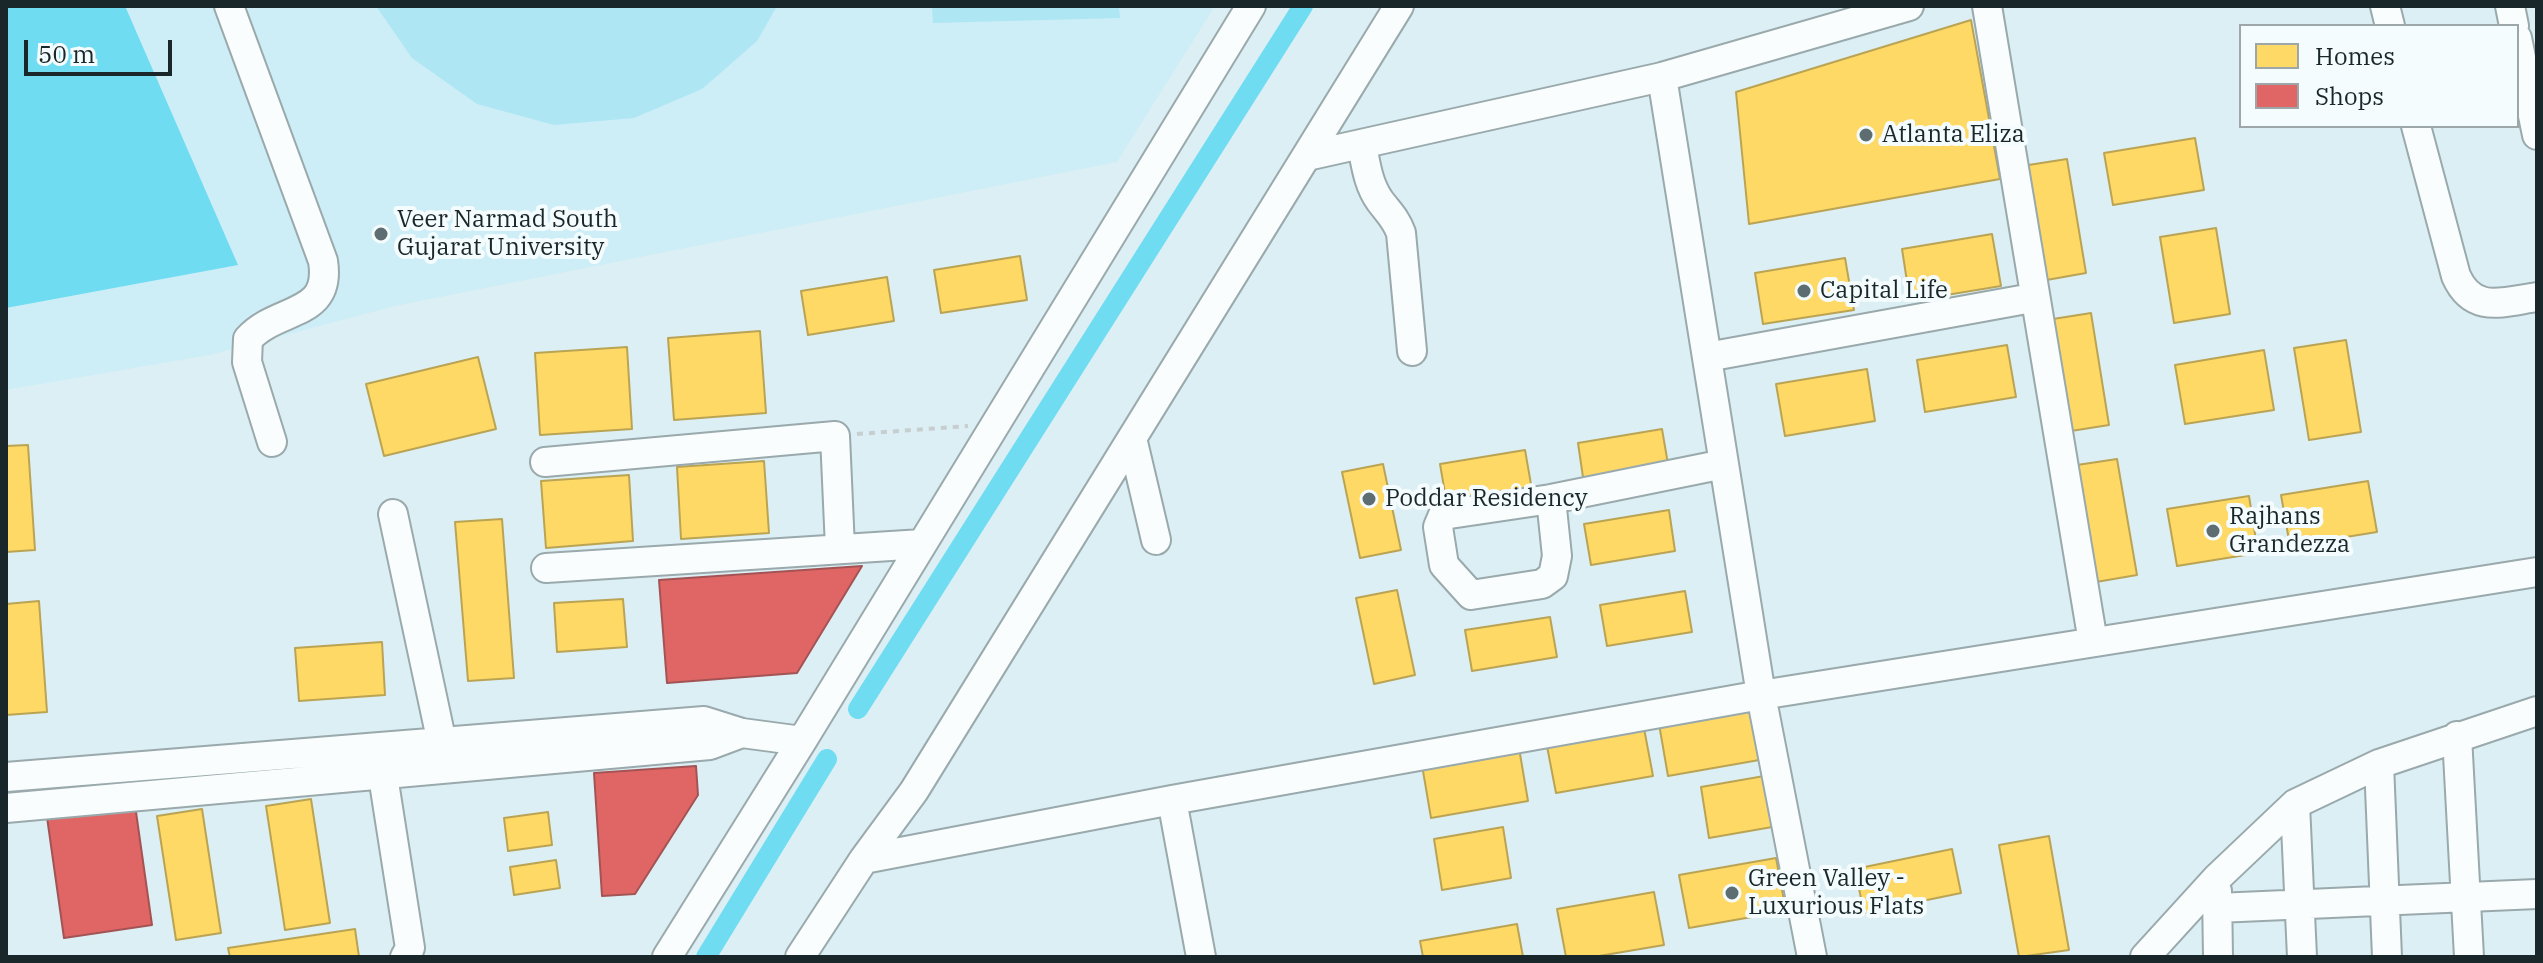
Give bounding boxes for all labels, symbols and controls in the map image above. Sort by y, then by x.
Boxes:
scale bar [28,24,176,74]
legend [2239,24,2519,128]
text: 50 m [38,38,95,70]
text: Homes [2315,40,2395,72]
text: Shops [2315,80,2384,112]
place label: Atlanta Eliza [1882,121,2025,149]
marker: Atlanta Eliza [1857,126,1875,144]
place label: Veer Narmad South Gujarat University [397,206,618,262]
marker: Veer Narmad South Gujarat University [372,225,390,243]
place label: Capital Life [1820,277,1948,305]
marker: Capital Life [1795,282,1813,300]
place label: Poddar Residency [1385,485,1588,513]
marker: Poddar Residency [1360,490,1378,508]
place label: Rajhans Grandezza [2229,503,2350,559]
marker: Rajhans Grandezza [2204,522,2222,540]
place label: Green Valley - Luxurious Flats [1748,865,1924,921]
marker: Green Valley - Luxurious Flats [1723,884,1741,902]

